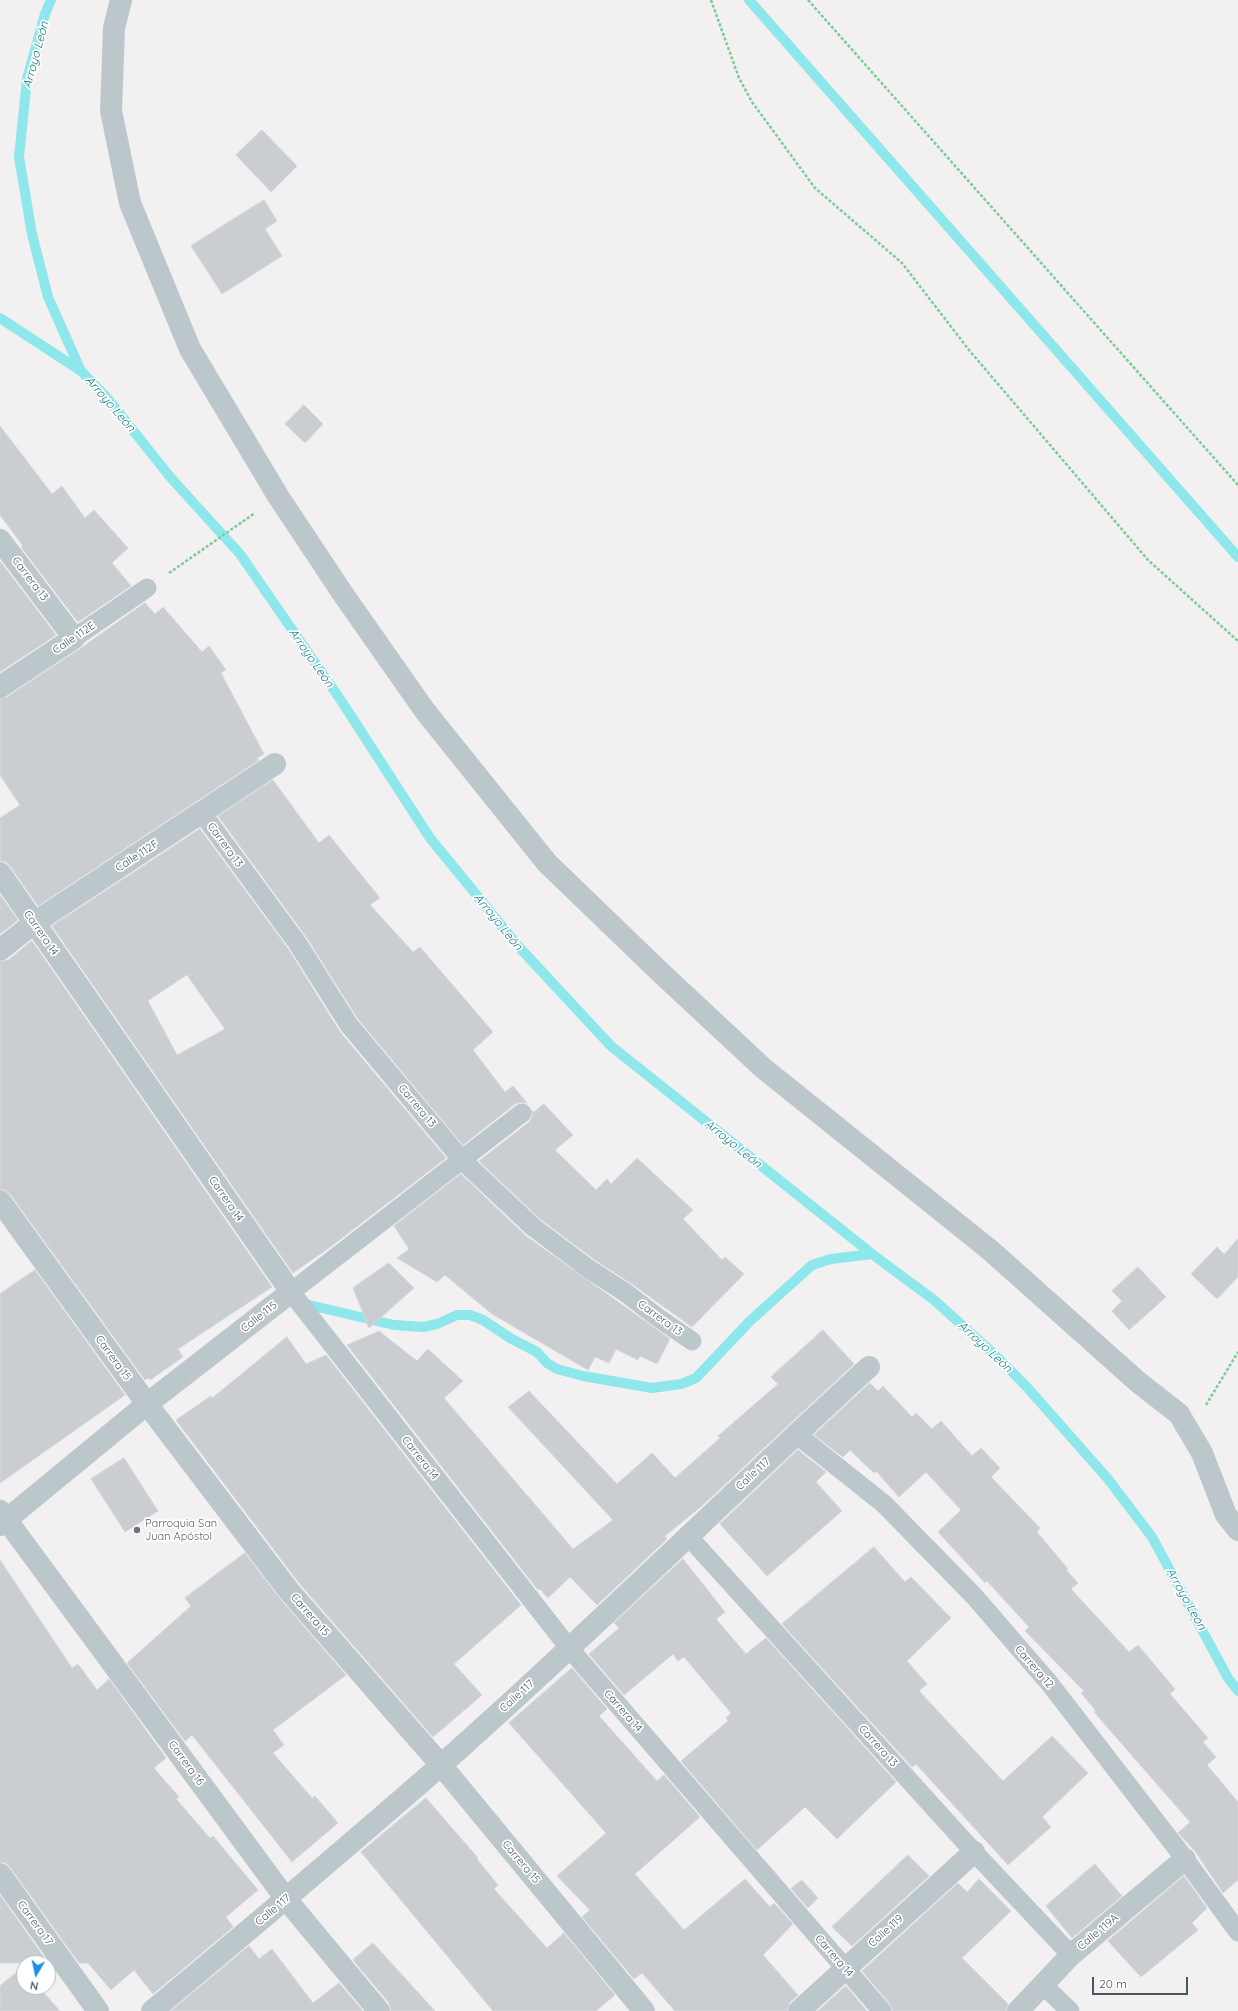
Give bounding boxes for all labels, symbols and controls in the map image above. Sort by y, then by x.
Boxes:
water label: Arroyo León [20,20,52,90]
water label: Arroyo León [82,373,138,435]
street label: Carrera 13 [9,554,51,604]
street label: Calle 112E [50,619,98,657]
water label: Arroyo León [285,626,337,690]
street label: Carrera 13 [204,820,246,870]
street label: Calle 112F [113,837,161,875]
water label: Arroyo León [471,891,525,953]
street label: Carrera 14 [21,908,61,958]
street label: Carrera 13 [395,1082,439,1130]
water label: Arroyo León [702,1117,764,1171]
street label: Carrera 14 [206,1174,246,1224]
street label: Carrera 13 [635,1297,685,1339]
street label: Calle 115 [238,1299,280,1335]
water label: Arroyo León [955,1318,1015,1376]
street label: Carrera 15 [92,1333,134,1383]
street label: Carrera 14 [399,1434,441,1482]
street label: Calle 117 [733,1455,773,1493]
place label: Parroquia San Juan Apóstol [145,1517,217,1543]
marker: Parroquia San Juan Apóstol [132,1525,142,1535]
water label: Arroyo León [1163,1566,1209,1632]
street label: Carrera 15 [288,1591,332,1639]
street label: Carrera 12 [1012,1643,1056,1691]
street label: Calle 117 [497,1677,537,1715]
street label: Carrera 14 [601,1687,645,1735]
street label: Carrera 13 [856,1722,900,1770]
street label: Carrera 16 [165,1738,207,1788]
street label: Carrera 15 [499,1838,543,1886]
street label: Calle 117 [253,1892,293,1928]
street label: Carrera 17 [14,1898,56,1948]
street label: Calle 119A [1075,1911,1121,1953]
street label: Calle 119 [866,1912,906,1950]
street label: Carrera 14 [812,1932,856,1980]
north arrow [16,1955,56,1995]
scale bar [1094,1969,1190,1995]
text: 20 m [1099,1976,1127,1991]
text: N [29,1978,39,1993]

